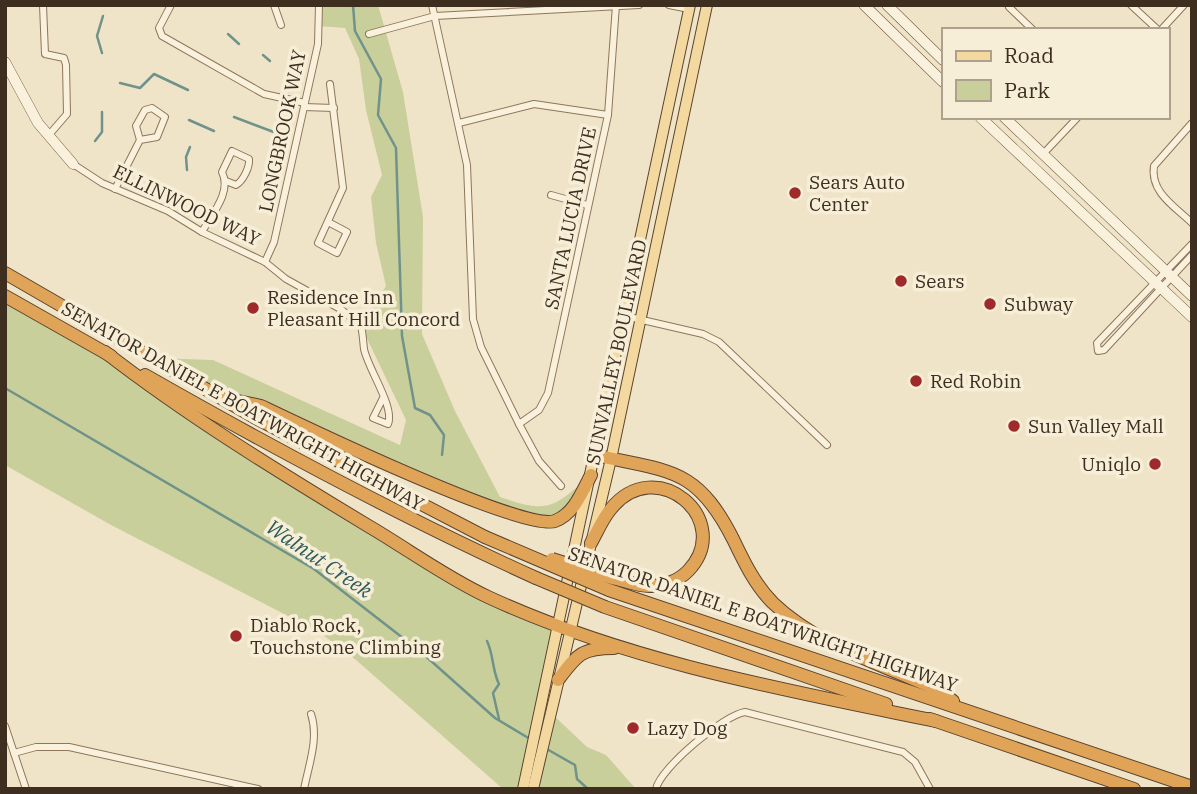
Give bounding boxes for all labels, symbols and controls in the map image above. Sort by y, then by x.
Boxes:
legend [942,28,1169,119]
text: Road [1004,41,1054,69]
street label: LONGBROOK WAY [253,48,311,214]
text: Park [1004,76,1051,104]
street label: SANTA LUCIA DRIVE [539,125,601,311]
street label: ELLINWOOD WAY [109,159,265,251]
place label: Sears Auto Center [809,170,905,216]
marker: Sears Auto Center [787,185,803,201]
street label: SUNVALLEY BOULEVARD [580,237,652,467]
place label: Sears [915,269,965,293]
marker: Sears [893,273,909,289]
place label: Residence Inn Pleasant Hill Concord [267,285,460,331]
place label: Subway [1004,292,1074,316]
street label: SENATOR DANIEL E BOATWRIGHT HIGHWAY [58,296,428,516]
marker: Subway [982,296,998,312]
marker: Residence Inn Pleasant Hill Concord [245,300,261,316]
place label: Red Robin [930,369,1022,393]
marker: Red Robin [908,373,924,389]
place label: Sun Valley Mall [1028,414,1164,438]
marker: Sun Valley Mall [1006,418,1022,434]
place label: Uniqlo [1081,452,1141,476]
marker: Uniqlo [1147,456,1163,472]
water label: Walnut Creek [261,512,379,604]
street label: SENATOR DANIEL E BOATWRIGHT HIGHWAY [565,541,961,697]
place label: Diablo Rock, Touchstone Climbing [250,613,442,659]
marker: Diablo Rock, Touchstone Climbing [228,628,244,644]
place label: Lazy Dog [647,716,728,740]
marker: Lazy Dog [625,720,641,736]

